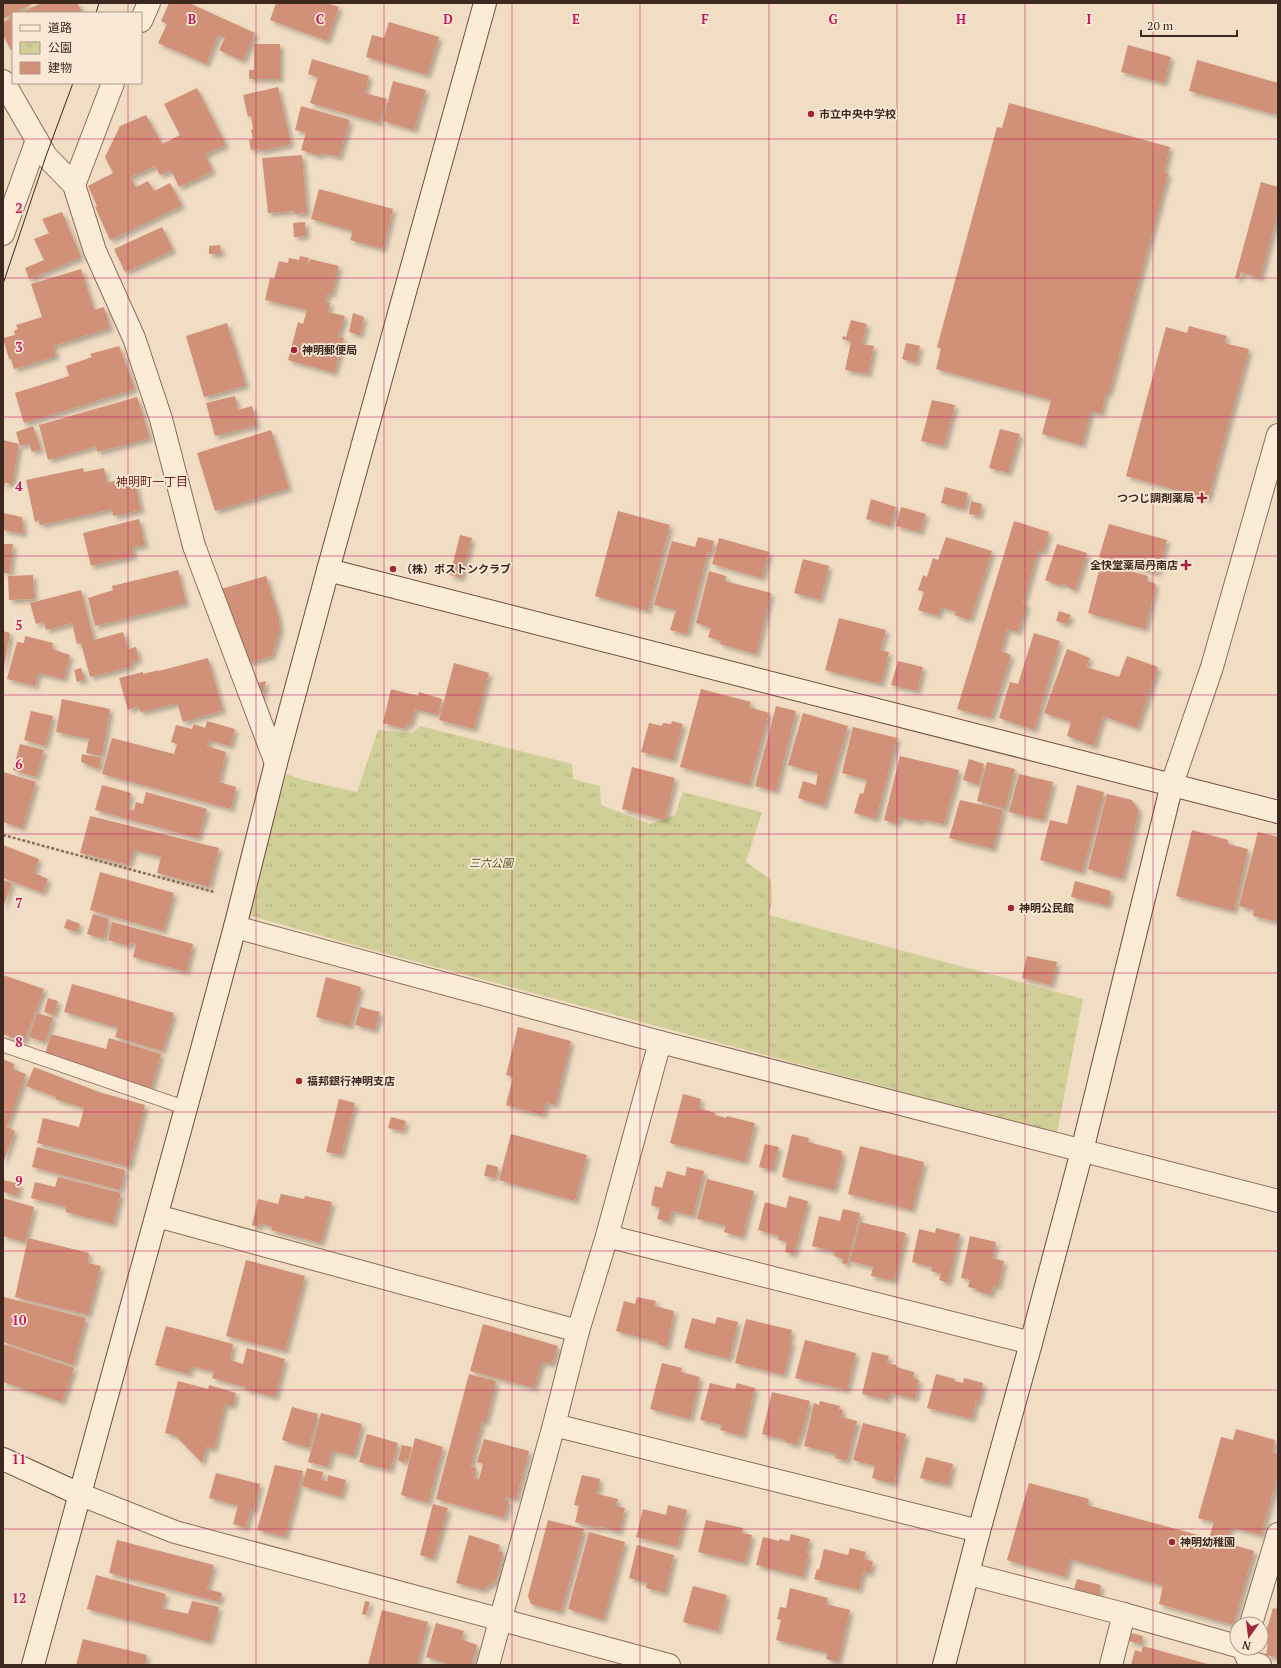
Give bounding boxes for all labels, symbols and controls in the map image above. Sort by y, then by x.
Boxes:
text: B [188,10,196,28]
text: C [316,10,324,28]
text: D [443,10,453,28]
text: E [572,10,580,28]
text: F [701,10,709,28]
text: G [828,10,838,28]
text: H [956,10,966,28]
text: I [1087,10,1092,28]
legend [12,12,142,84]
scale bar [1141,12,1237,38]
text: 20 m [1147,18,1174,33]
text: 道路 [48,20,72,35]
text: 公園 [48,40,72,55]
text: 建物 [48,60,72,75]
place label: 市立中央中学校 [819,107,896,121]
marker: 市立中央中学校 [806,109,816,119]
text: 2 [15,199,23,217]
text: 3 [15,338,23,356]
place label: 神明郵便局 [302,343,357,357]
marker: 神明郵便局 [289,345,299,355]
district label: 神明町一丁目 [116,474,188,489]
text: 4 [15,477,23,495]
place label: つつじ調剤薬局 [1117,491,1194,505]
marker: つつじ調剤薬局 [1197,493,1207,503]
place label: 全快堂薬局丹南店 [1090,558,1178,572]
marker: 全快堂薬局丹南店 [1181,560,1191,570]
place label: （株）ボストンクラブ [401,562,511,576]
marker: （株）ボストンクラブ [388,564,398,574]
text: 5 [15,616,23,634]
text: 6 [15,755,23,773]
park label: 三六公園 [469,856,515,870]
text: 7 [15,894,23,912]
place label: 神明公民館 [1019,901,1074,915]
marker: 神明公民館 [1006,903,1016,913]
text: 8 [15,1033,23,1051]
place label: 福邦銀行神明支店 [307,1074,395,1088]
marker: 福邦銀行神明支店 [294,1076,304,1086]
text: 9 [15,1172,23,1190]
text: 10 [12,1311,27,1329]
text: 11 [12,1450,26,1468]
place label: 神明幼稚園 [1180,1535,1235,1549]
marker: 神明幼稚園 [1167,1537,1177,1547]
text: 12 [12,1589,26,1607]
north arrow [1229,1616,1269,1656]
text: N [1240,1638,1252,1654]

